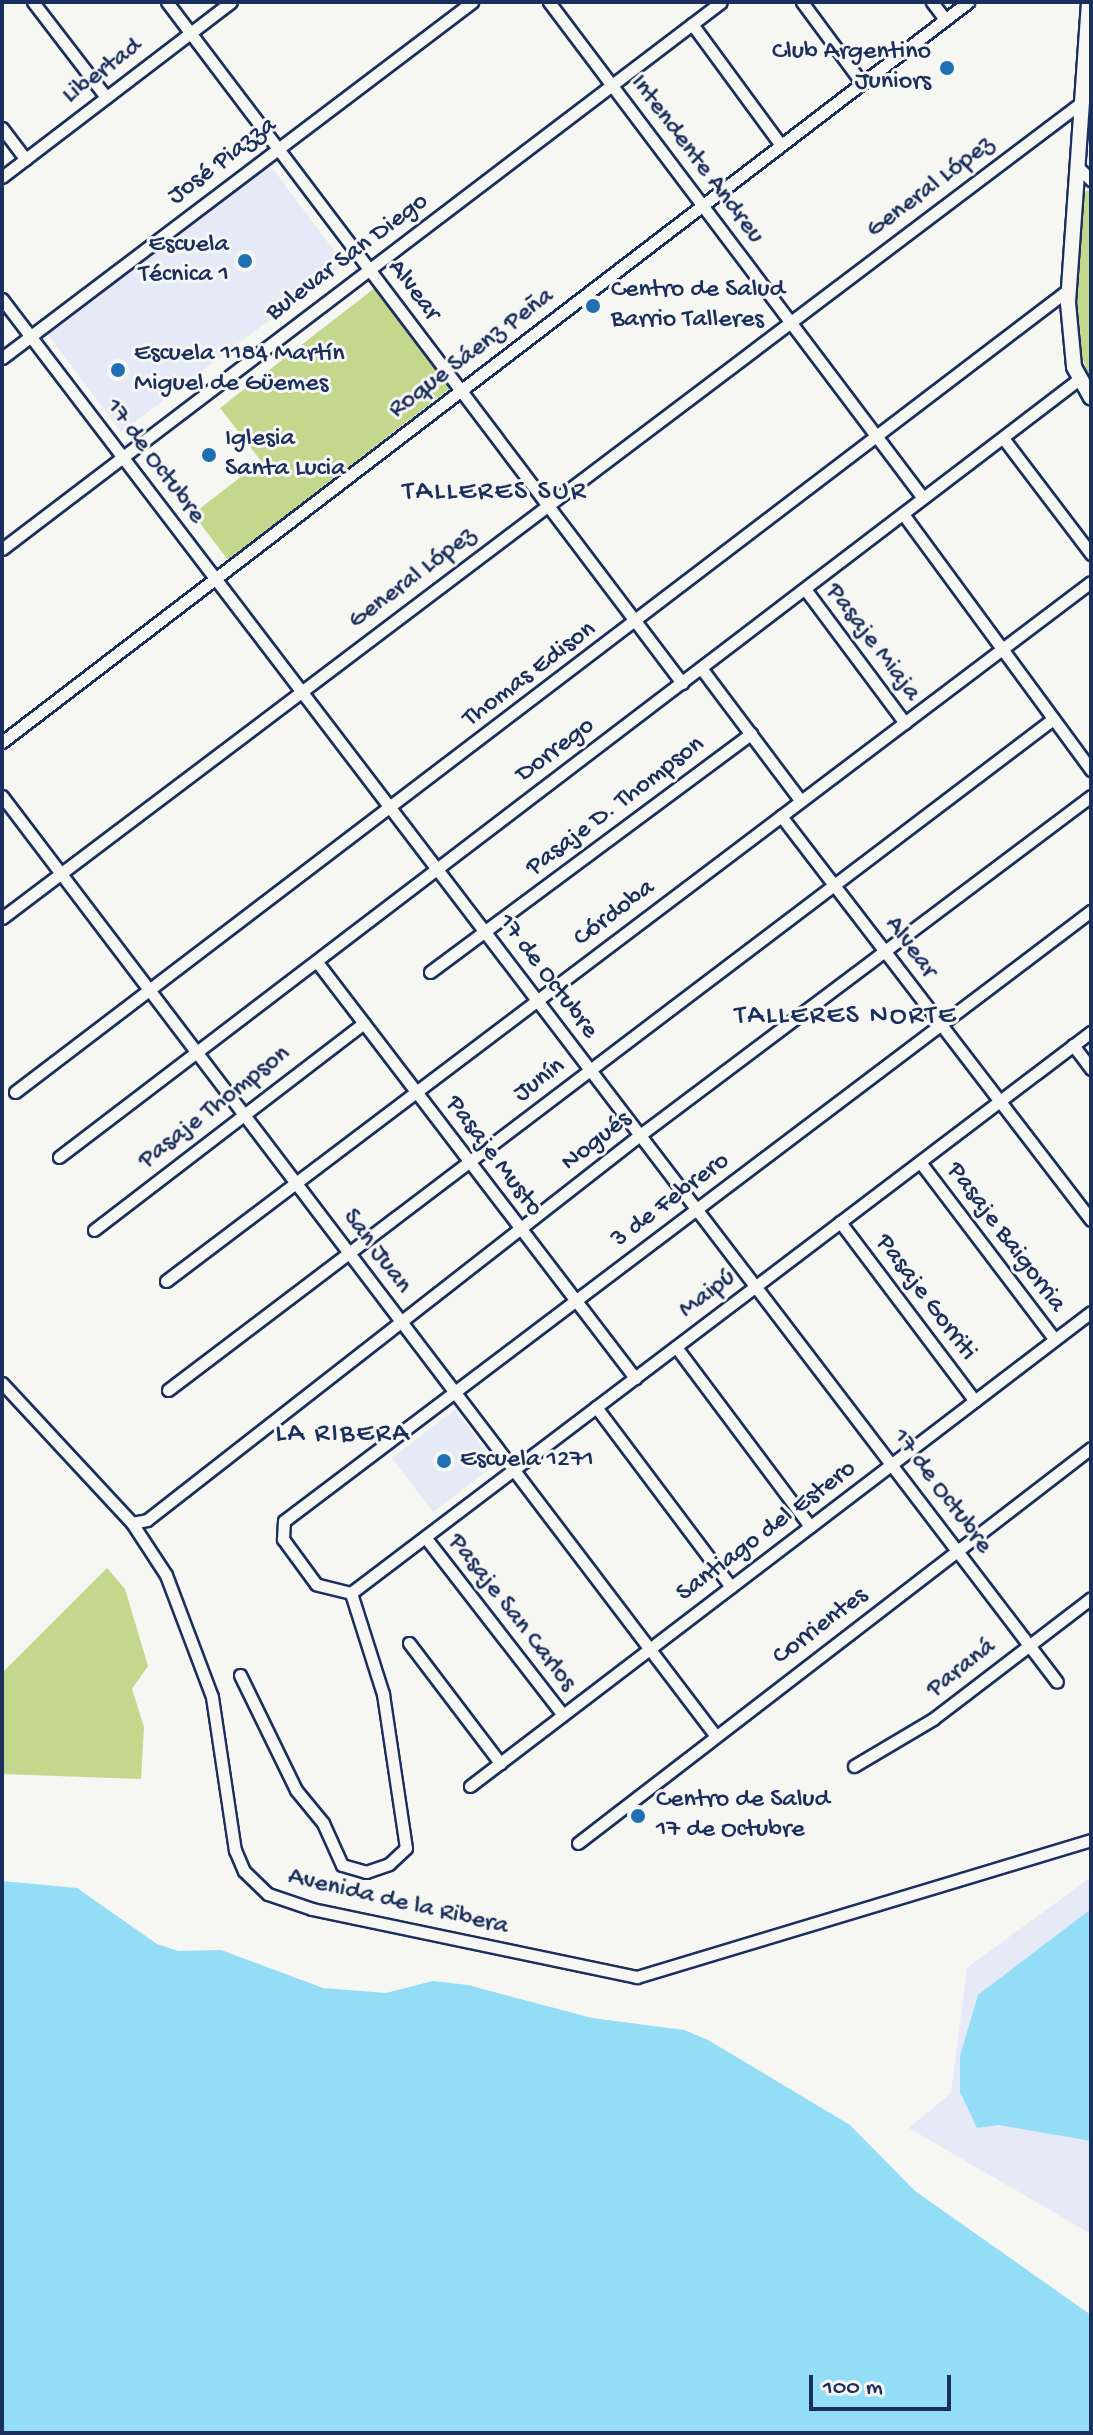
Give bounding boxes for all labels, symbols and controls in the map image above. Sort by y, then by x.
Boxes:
street label: Libertad [57,32,149,112]
place label: Club Argentino Juniors [772,37,931,98]
marker: Club Argentino Juniors [938,59,956,77]
street label: Intendente Andreu [622,69,770,251]
street label: José Piazza [162,111,284,213]
street label: General López [861,130,1001,246]
street label: Bulevar San Diego [261,187,435,329]
place label: Escuela Técnica 1 [139,230,229,292]
marker: Escuela Técnica 1 [236,252,254,270]
street label: Alvear [380,254,446,328]
place label: Centro de Salud Barrio Talleres [611,275,785,336]
street label: Roque Sáenz Peña [383,282,561,426]
marker: Centro de Salud Barrio Talleres [582,295,604,317]
place label: Escuela 1184 Martín Miguel de Güemes [134,339,345,400]
marker: Escuela 1184 Martín Miguel de Güemes [109,361,127,379]
street label: 17 de Octubre [97,393,211,531]
place label: Iglesia Santa Lucia [225,424,346,486]
marker: Iglesia Santa Lucia [200,446,218,464]
district label: TALLERES SUR [403,476,587,510]
street label: General López [343,521,483,637]
street label: Pasaje Miaja [817,578,927,708]
street label: Thomas Edison [457,615,603,735]
street label: Dorrego [510,711,602,791]
street label: Pasaje D. Thompson [521,730,711,884]
street label: Córdoba [568,873,662,955]
street label: 17 de Octubre [490,908,604,1046]
street label: Alvear [877,911,943,985]
district label: TALLERES NORTE [734,1000,958,1034]
street label: Pasaje Thompson [133,1039,297,1177]
street label: Junín [508,1052,572,1110]
street label: Pasaje Musto [437,1090,549,1224]
street label: Nogués [556,1105,638,1179]
street label: 3 de Febrero [606,1146,736,1256]
street label: Pasaje Baigorria [938,1157,1072,1319]
street label: San Juan [334,1204,418,1300]
street label: Pasaje Gorriti [867,1229,983,1367]
street label: Maipú [673,1264,743,1326]
district label: LA RIBERA [275,1418,411,1452]
street label: 17 de Octubre [884,1423,998,1561]
place label: Escuela 1271 [460,1445,594,1477]
marker: Escuela 1271 [435,1452,453,1470]
street label: Santiago del Estero [671,1454,863,1610]
street label: Pasaje San Carlos [440,1528,582,1698]
street label: Corrientes [767,1581,875,1673]
street label: Paraná [921,1632,1003,1706]
place label: Centro de Salud 17 de Octubre [656,1785,830,1846]
marker: Centro de Salud 17 de Octubre [627,1805,649,1827]
street label: Avenida de la Ribera [285,1862,511,1944]
scale bar [813,2359,955,2409]
text: 100 m [823,2374,883,2403]

